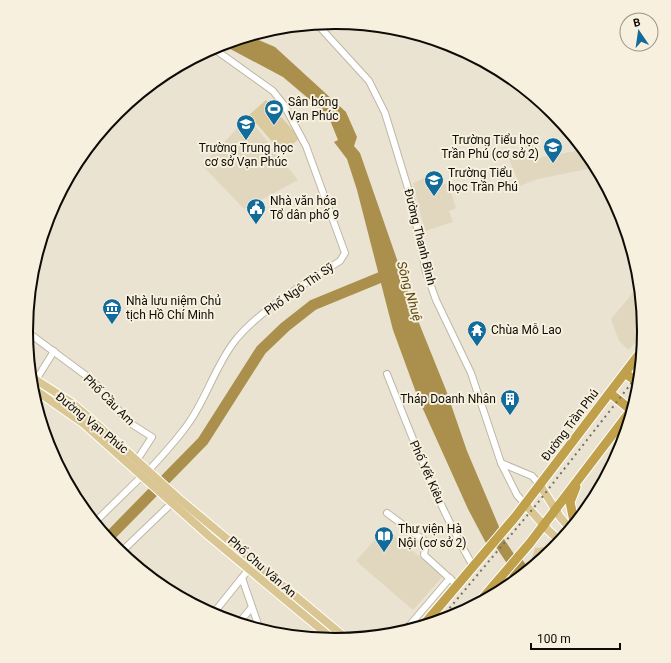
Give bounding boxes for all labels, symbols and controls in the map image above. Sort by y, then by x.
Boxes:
north arrow [619,12,659,52]
text: B [632,16,642,30]
place label: Sân bóng Vạn Phúc [288,95,339,123]
sports icon: Sân bóng Vạn Phúc [263,98,285,126]
school or university icon: Trường Trung học cơ sở Vạn Phúc [235,113,257,141]
place label: Trường Tiểu học Trần Phú (cơ sở 2) [441,133,539,161]
school or university icon: Trường Tiểu học Trần Phú (cơ sở 2) [542,136,564,164]
place label: Trường Trung học cơ sở Vạn Phúc [199,141,293,169]
place label: Trường Tiểu học Trần Phú [448,166,518,194]
school or university icon: Trường Tiểu học Trần Phú [423,169,445,197]
street label: Đường Thanh Bình [401,187,439,287]
place label: Nhà văn hóa Tổ dân phố 9 [270,194,339,222]
public building icon: Nhà văn hóa Tổ dân phố 9 [245,197,267,225]
street label: Phố Ngô Thì Sỹ [262,260,337,318]
water label: Sông Nhuệ [394,260,425,323]
place label: Nhà lưu niệm Chủ tịch Hồ Chí Minh [126,294,221,322]
museum icon: Nhà lưu niệm Chủ tịch Hồ Chí Minh [101,297,123,325]
temple icon: Chùa Mỗ Lao [466,319,488,347]
place label: Chùa Mỗ Lao [491,323,562,337]
street label: Phố Cầu Am [81,372,137,428]
street label: Đường Trần Phú [539,386,601,464]
building icon: Tháp Doanh Nhân [499,388,521,416]
street label: Đường Vạn Phúc [53,389,131,457]
place label: Tháp Doanh Nhân [400,392,496,406]
street label: Phố Yết Kiêu [407,438,447,506]
place label: Thư viện Hà Nội (cơ sở 2) [398,522,466,550]
library icon: Thư viện Hà Nội (cơ sở 2) [373,525,395,553]
street label: Phố Chu Văn An [225,534,299,600]
scale bar [531,625,620,651]
text: 100 m [537,632,571,646]

